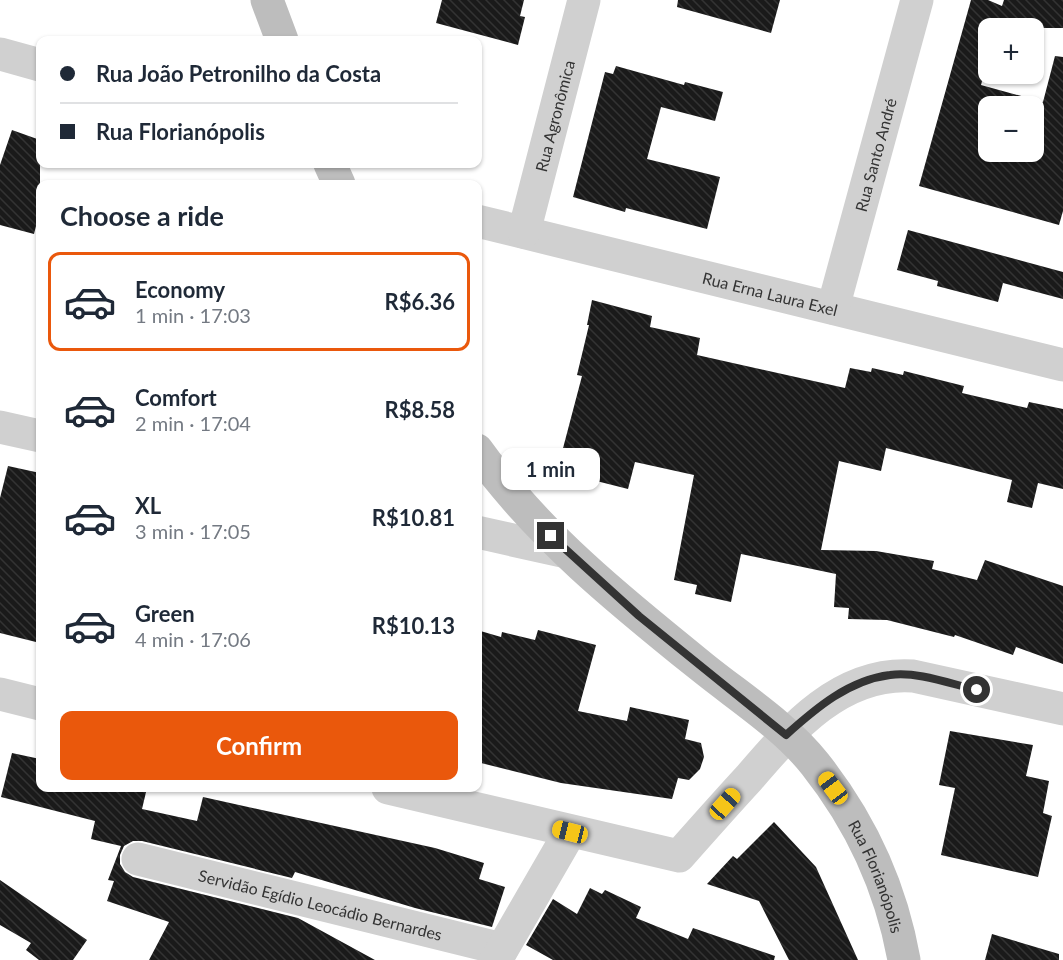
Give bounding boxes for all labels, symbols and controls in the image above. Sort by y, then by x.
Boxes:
map controls [978,18,1044,162]
button: + [978,18,1044,84]
street label: Rua Agronômica [531,58,578,174]
text: Rua João Petronilho da Costa [96,60,381,87]
street label: Rua Santo André [850,96,899,214]
button: − [978,96,1044,162]
text: Rua Florianópolis [96,118,265,145]
text: Choose a ride [60,199,224,232]
street label: Rua Erna Laura Exel [701,267,840,319]
icon: car [63,275,117,329]
text: Economy [135,276,225,303]
text: R$6.36 [385,288,455,315]
text: 1 min · 17:03 [135,303,251,327]
icon: car [63,383,117,437]
text: Comfort [135,384,217,411]
text: R$8.58 [385,396,455,423]
text: 2 min · 17:04 [135,411,251,435]
callout: 1 min [502,449,600,491]
text: 1 min [526,457,575,481]
icon: car [63,491,117,545]
text: XL [135,492,161,519]
text: R$10.81 [372,504,455,531]
text: 3 min · 17:05 [135,519,251,543]
route end [537,522,564,549]
icon: car [63,599,117,653]
text: Green [135,600,195,627]
text: R$10.13 [372,612,455,639]
text: 4 min · 17:06 [135,627,251,651]
route start [963,676,990,703]
button: Confirm [60,711,458,780]
car [815,768,851,808]
car [706,785,744,823]
street label: Rua Florianópolis [845,816,907,935]
car [550,819,590,845]
street label: Servidão Egídio Leocádio Bernardes [197,865,444,943]

